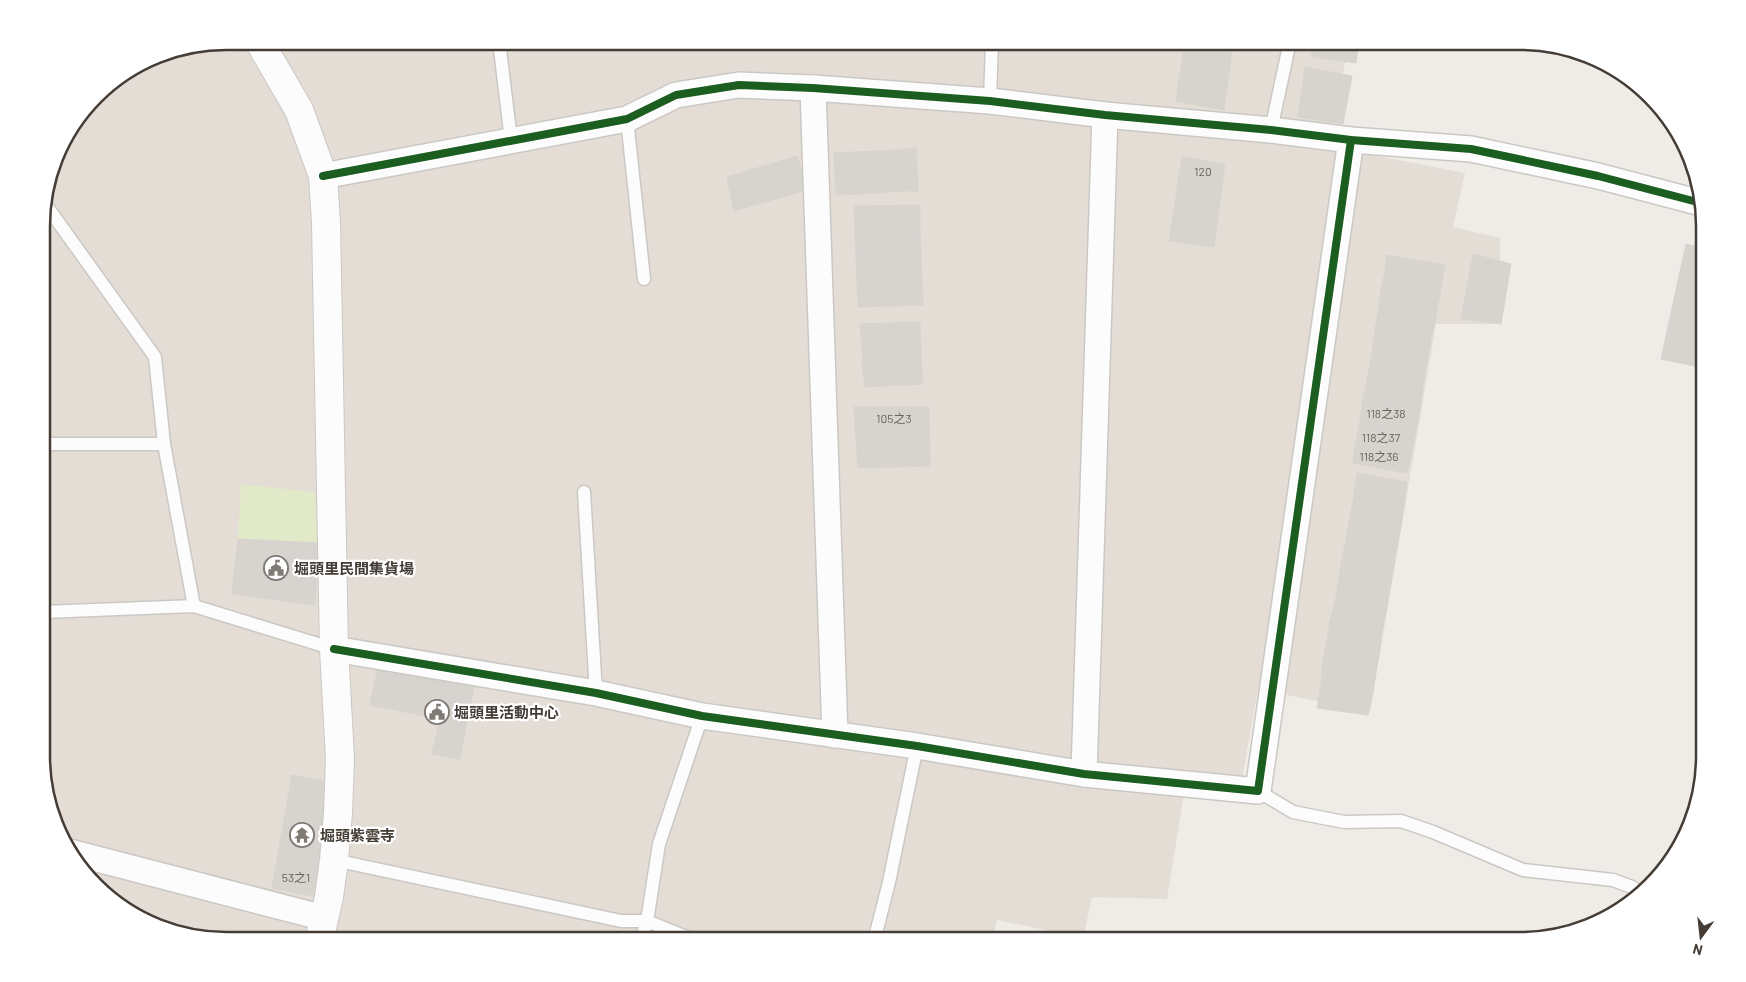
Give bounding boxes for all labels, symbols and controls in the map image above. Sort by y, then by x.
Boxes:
house number: 120 [1194,164,1212,178]
house number: 118之38 [1366,406,1406,420]
house number: 105之3 [876,411,912,425]
house number: 118之37 [1362,430,1401,444]
house number: 118之36 [1359,449,1399,463]
public building icon: 堀頭里民間集貨場 [263,555,289,581]
place label: 堀頭里民間集貨場 [294,559,414,577]
public building icon: 堀頭里活動中心 [424,699,450,725]
place label: 堀頭里活動中心 [454,703,559,721]
temple icon: 堀頭紫雲寺 [289,822,315,848]
place label: 堀頭紫雲寺 [320,826,395,844]
house number: 53之1 [282,870,310,884]
north arrow [1676,912,1726,962]
text: N [1691,941,1704,959]

